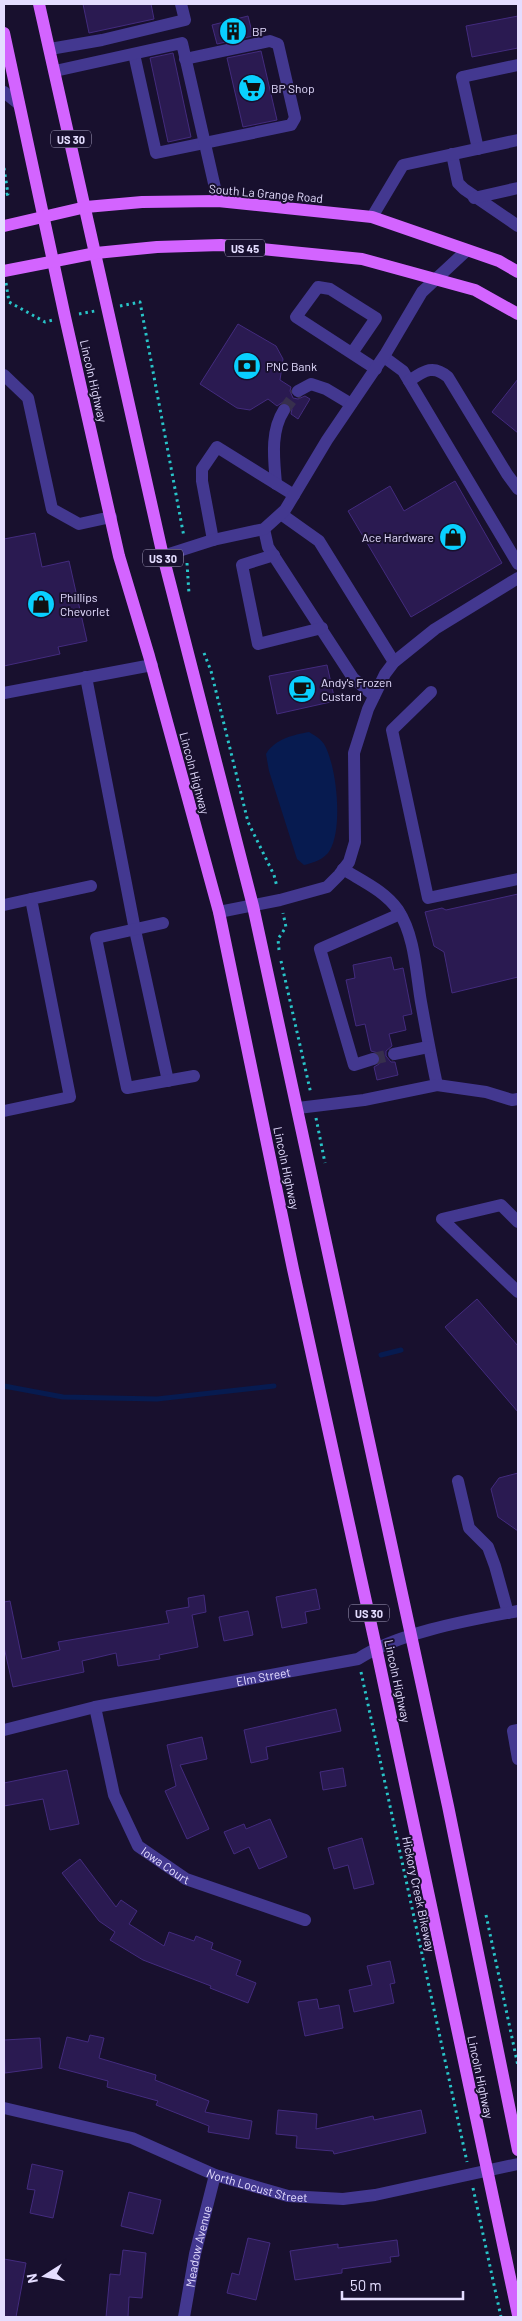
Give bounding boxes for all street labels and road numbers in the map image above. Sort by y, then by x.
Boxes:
road number: US 30 [51,130,91,148]
street label: South La Grange Road [208,181,324,205]
road number: US 45 [225,240,265,256]
street label: Lincoln Highway [78,338,110,424]
road number: US 30 [143,550,183,566]
street label: Lincoln Highway [177,730,213,816]
street label: Lincoln Highway [271,1125,303,1211]
road number: US 30 [349,1605,389,1622]
street label: Lincoln Highway [382,1638,414,1724]
street label: Elm Street [235,1664,292,1688]
street label: Hickory Creek Bikeway [400,1835,438,1953]
street label: Iowa Court [139,1843,191,1887]
street label: Lincoln Highway [465,2034,497,2120]
street label: North Locust Street [205,2165,308,2204]
street label: Meadow Avenue [182,2204,214,2288]

